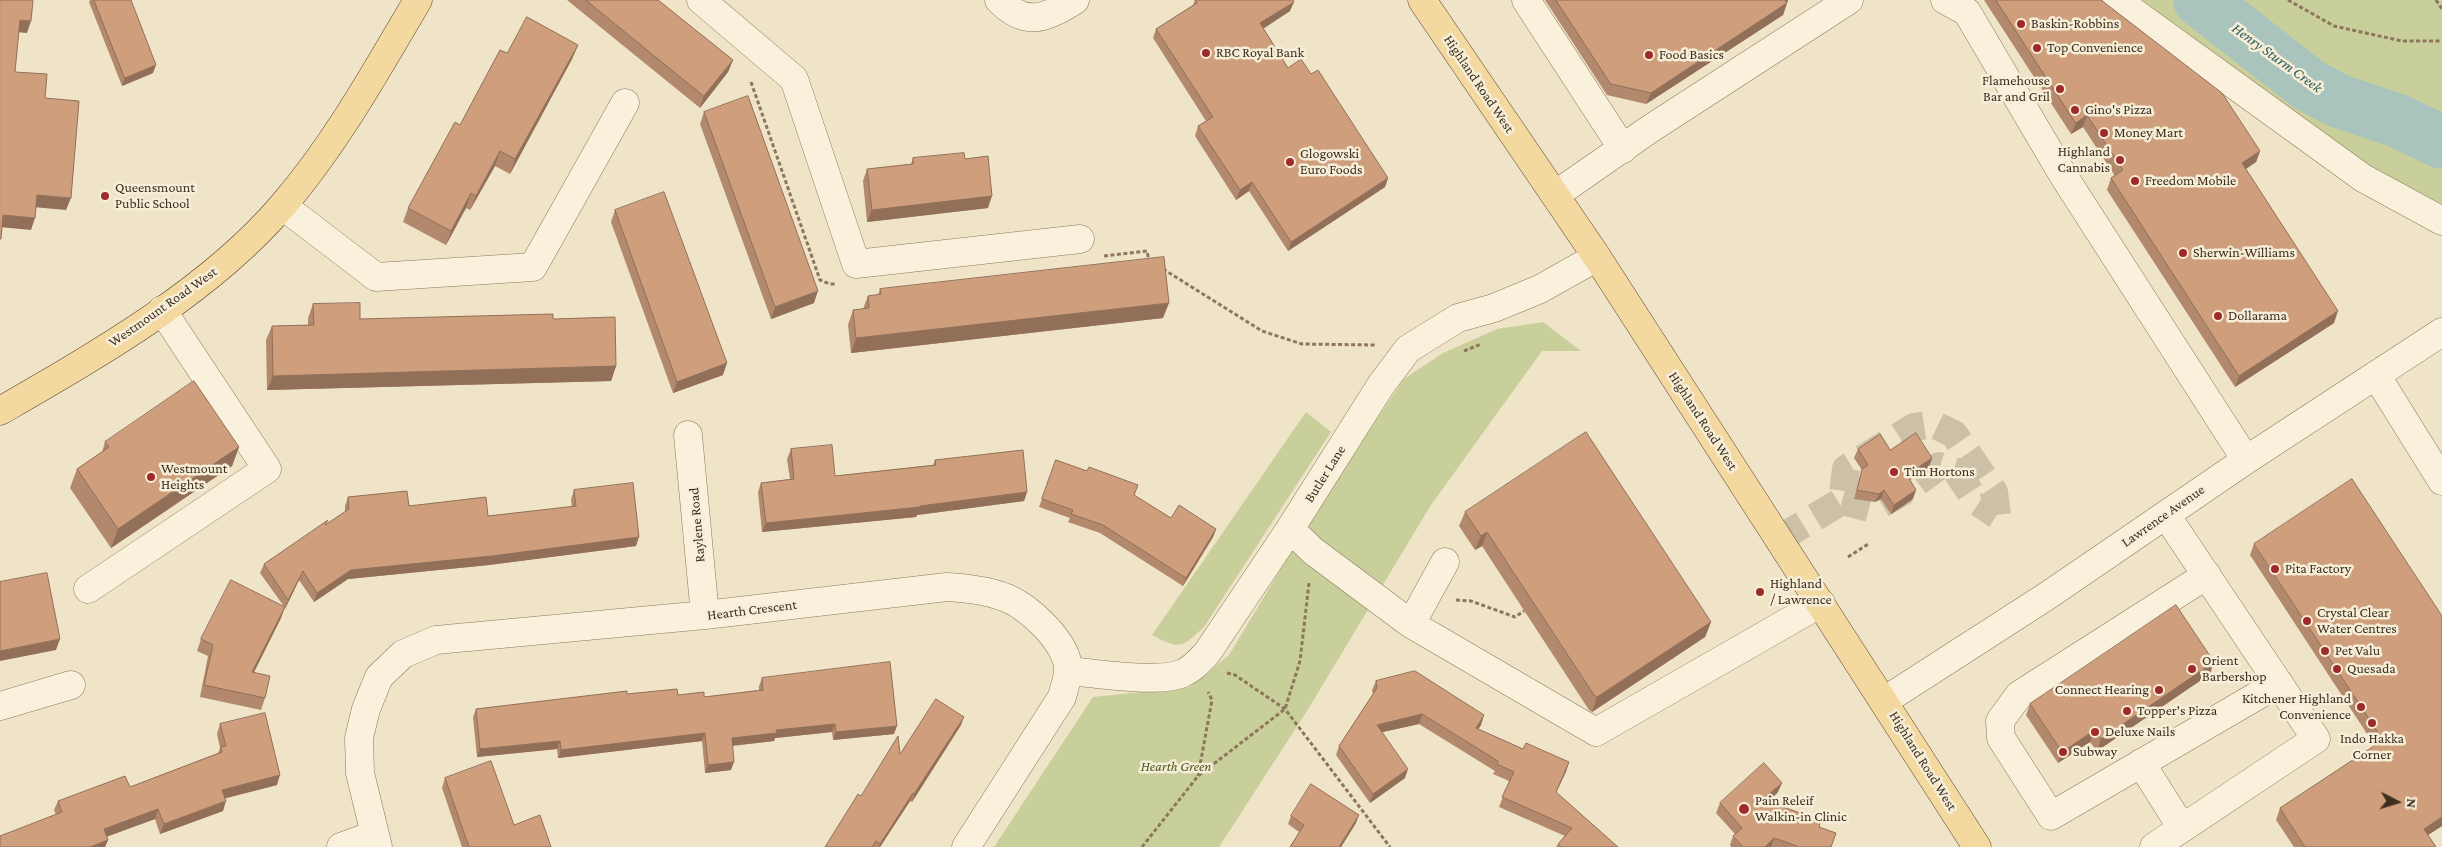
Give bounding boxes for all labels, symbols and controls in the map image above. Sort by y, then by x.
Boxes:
place label: Baskin-Robbins [2031,16,2119,32]
marker: Baskin-Robbins [2015,18,2027,30]
water label: Henry Sturm Creek [2228,19,2326,97]
street label: Highland Road West [1440,32,1518,136]
place label: Top Convenience [2047,40,2143,56]
marker: Top Convenience [2031,42,2043,54]
place label: RBC Royal Bank [1216,45,1304,61]
marker: RBC Royal Bank [1200,47,1212,59]
place label: Food Basics [1659,47,1724,63]
marker: Food Basics [1643,49,1655,61]
place label: Flamehouse Bar and Gril [1982,73,2050,105]
marker: Flamehouse Bar and Gril [2054,83,2066,95]
place label: Gino's Pizza [2085,102,2152,118]
marker: Gino's Pizza [2069,104,2081,116]
place label: Money Mart [2114,125,2183,141]
marker: Money Mart [2098,127,2110,139]
place label: Highland Cannabis [2057,144,2110,176]
place label: Glogowski Euro Foods [1300,146,1363,178]
marker: Highland Cannabis [2114,154,2126,166]
marker: Glogowski Euro Foods [1284,156,1296,168]
place label: Freedom Mobile [2145,173,2236,189]
marker: Freedom Mobile [2129,175,2141,187]
place label: Queensmount Public School [115,180,195,212]
marker: Queensmount Public School [99,190,111,202]
place label: Sherwin-Williams [2193,245,2295,261]
marker: Sherwin-Williams [2177,247,2189,259]
street label: Westmount Road West [106,263,220,351]
place label: Dollarama [2228,308,2287,324]
marker: Dollarama [2212,310,2224,322]
street label: Highland Road West [1665,368,1741,474]
street label: Butler Lane [1301,442,1349,506]
place label: Westmount Heights [161,461,227,494]
place label: Tim Hortons [1904,464,1975,480]
marker: Tim Hortons [1888,466,1900,478]
marker: Westmount Heights [145,471,157,483]
street label: Lawrence Avenue [2118,481,2208,551]
street label: Raylene Road [685,487,709,563]
place label: Pita Factory [2285,561,2351,577]
marker: Pita Factory [2269,563,2281,575]
place label: Highland / Lawrence [1770,576,1832,608]
marker: Highland / Lawrence [1754,586,1766,598]
street label: Hearth Crescent [706,596,798,624]
place label: Crystal Clear Water Centres [2317,605,2397,638]
marker: Crystal Clear Water Centres [2301,615,2313,627]
place label: Pet Valu [2335,643,2380,659]
marker: Pet Valu [2319,645,2331,657]
place label: Orient Barbershop [2202,653,2267,686]
place label: Quesada [2347,661,2396,677]
marker: Orient Barbershop [2186,663,2198,675]
marker: Quesada [2331,663,2343,675]
place label: Connect Hearing [2055,682,2149,698]
marker: Connect Hearing [2153,684,2165,696]
place label: Kitchener Highland Convenience [2242,691,2351,724]
marker: Kitchener Highland Convenience [2355,701,2367,713]
place label: Topper's Pizza [2137,703,2217,719]
marker: Topper's Pizza [2121,705,2133,717]
street label: Highland Road West [1886,708,1960,814]
marker: Indo Hakka Corner [2366,717,2378,729]
place label: Deluxe Nails [2105,724,2175,740]
marker: Deluxe Nails [2089,726,2101,738]
place label: Indo Hakka Corner [2340,731,2404,764]
place label: Subway [2073,744,2117,760]
marker: Subway [2057,746,2069,758]
park label: Hearth Green [1141,759,1211,775]
north arrow [2372,777,2422,827]
place label: Pain Releif Walkin-in Clinic [1755,793,1847,826]
text: N [2404,798,2420,809]
marker: Pain Releif Walkin-in Clinic [1737,802,1751,816]

